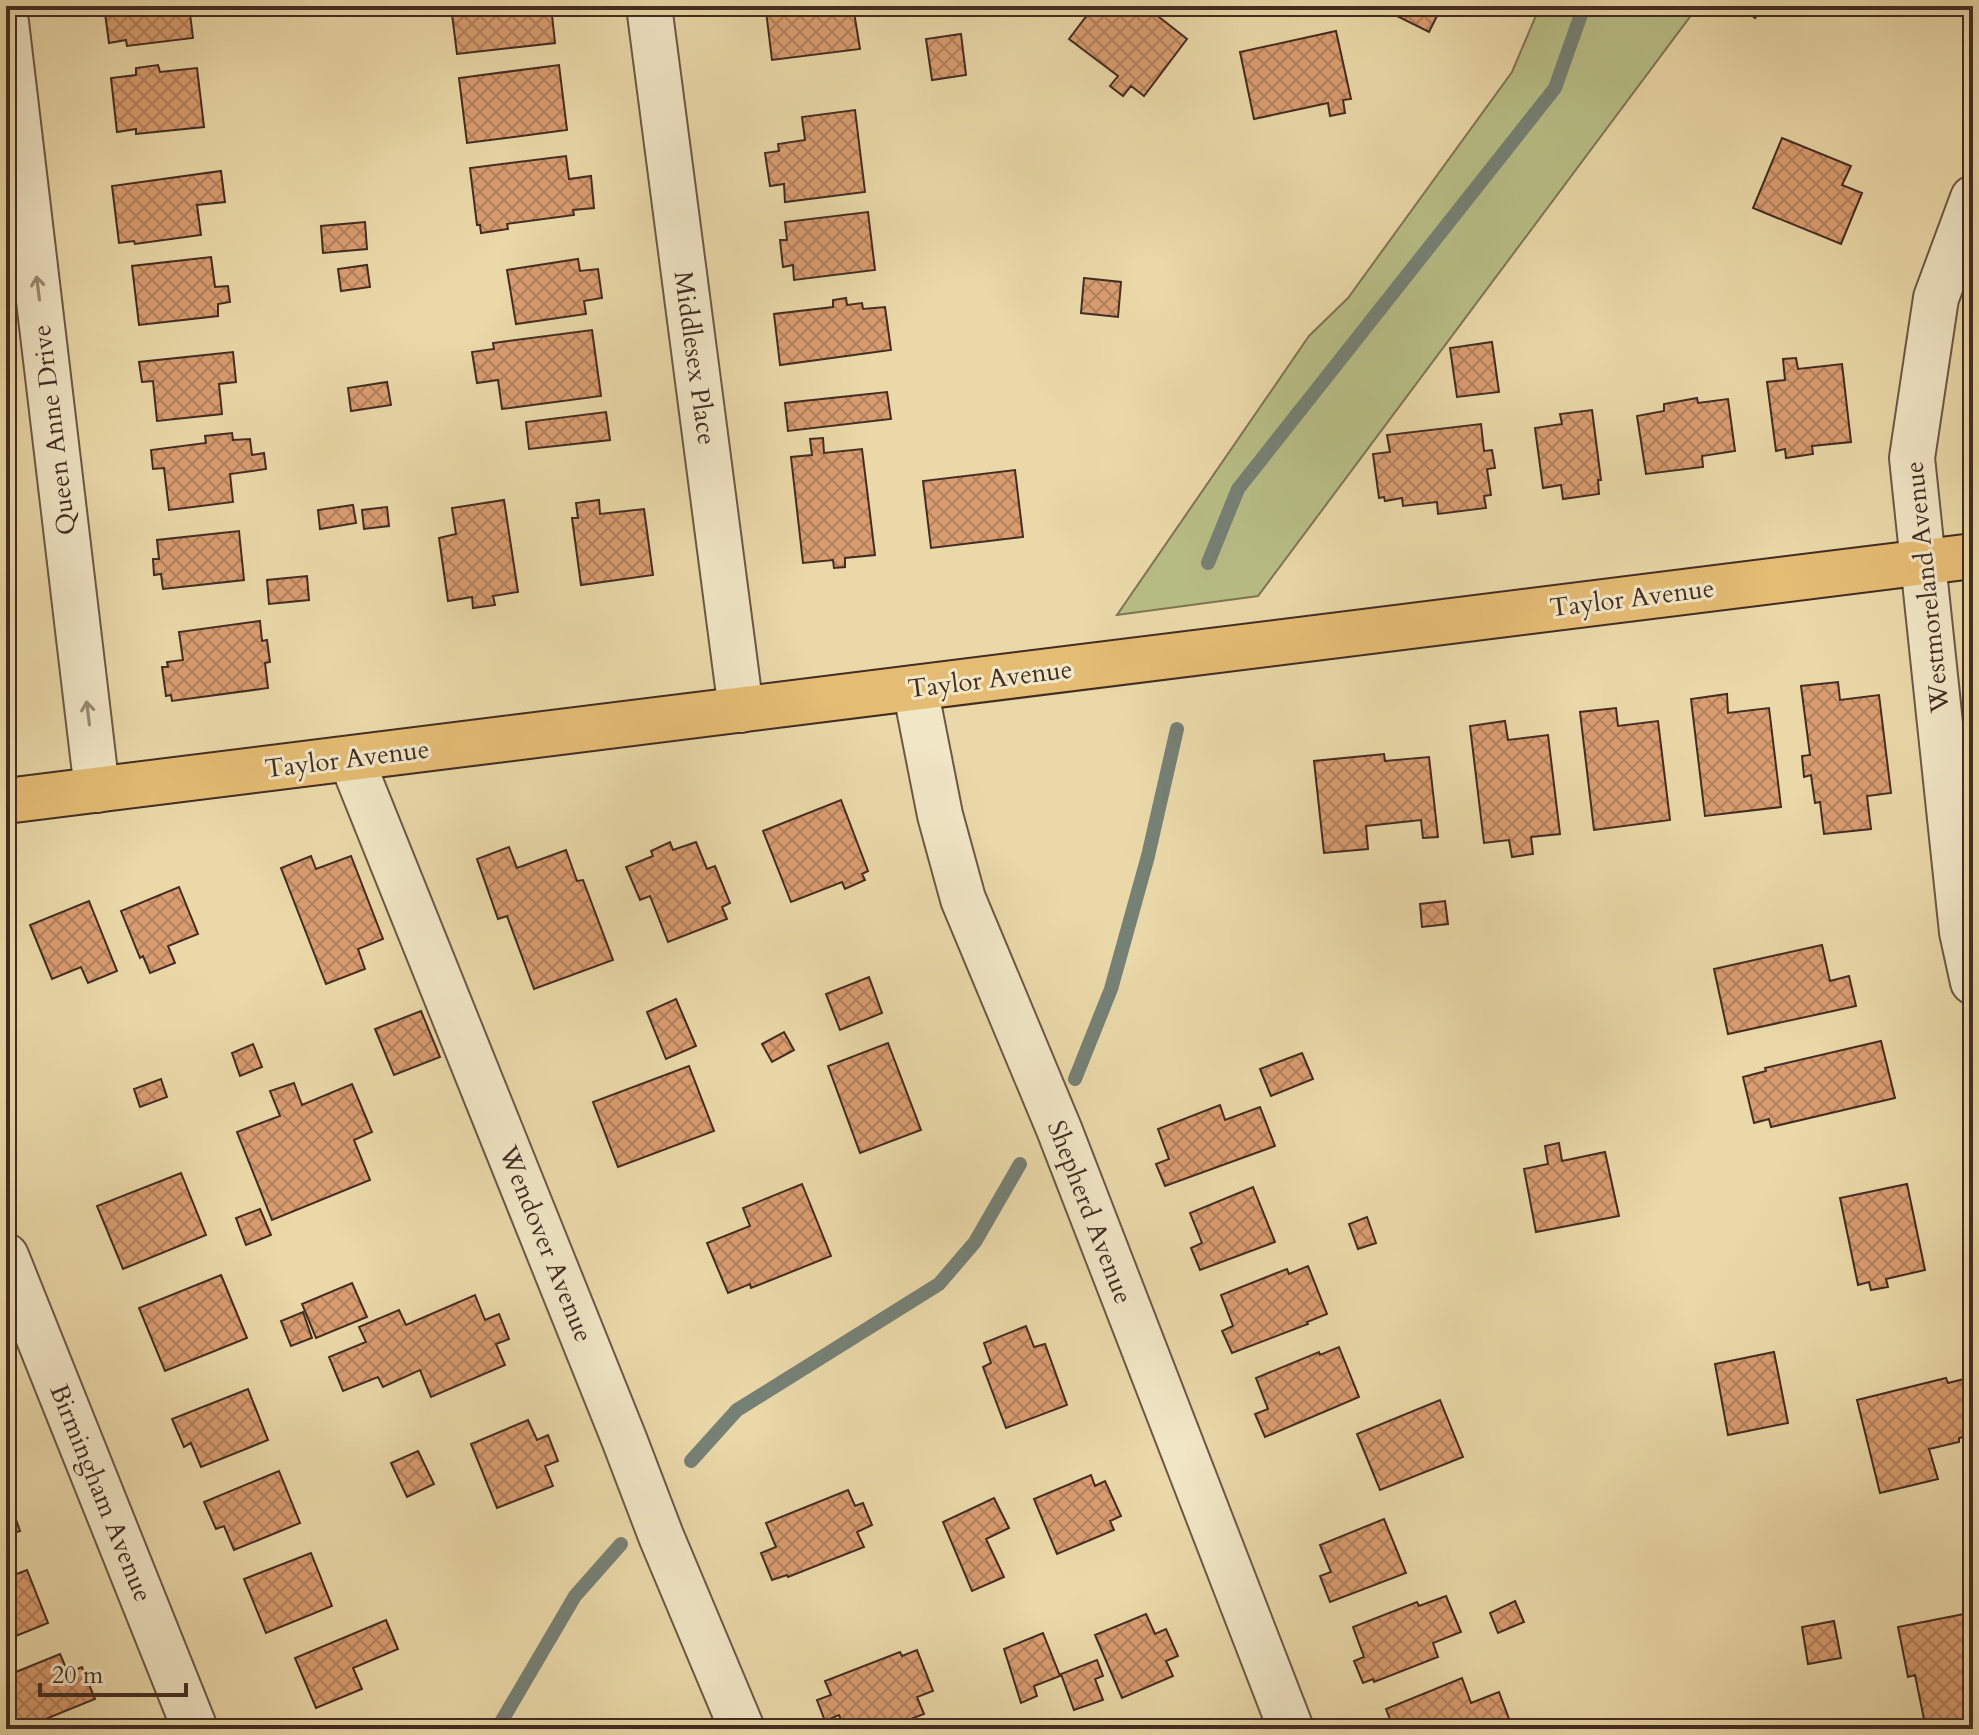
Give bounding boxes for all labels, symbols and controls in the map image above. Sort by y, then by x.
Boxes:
street label: Middlesex Place [665,269,725,447]
one-way arrow [30,275,45,301]
street label: Queen Anne Drive [24,323,84,537]
street label: Westmoreland Avenue [1896,460,1958,715]
street label: Taylor Avenue [1548,571,1716,625]
street label: Taylor Avenue [906,652,1074,706]
one-way arrow [80,700,95,726]
street label: Taylor Avenue [263,732,431,786]
street label: Shepherd Avenue [1039,1115,1141,1309]
street label: Wendover Avenue [490,1140,601,1347]
street label: Birmingham Avenue [41,1379,161,1607]
scale bar [40,1647,186,1697]
text: 20 m [52,1659,104,1692]

